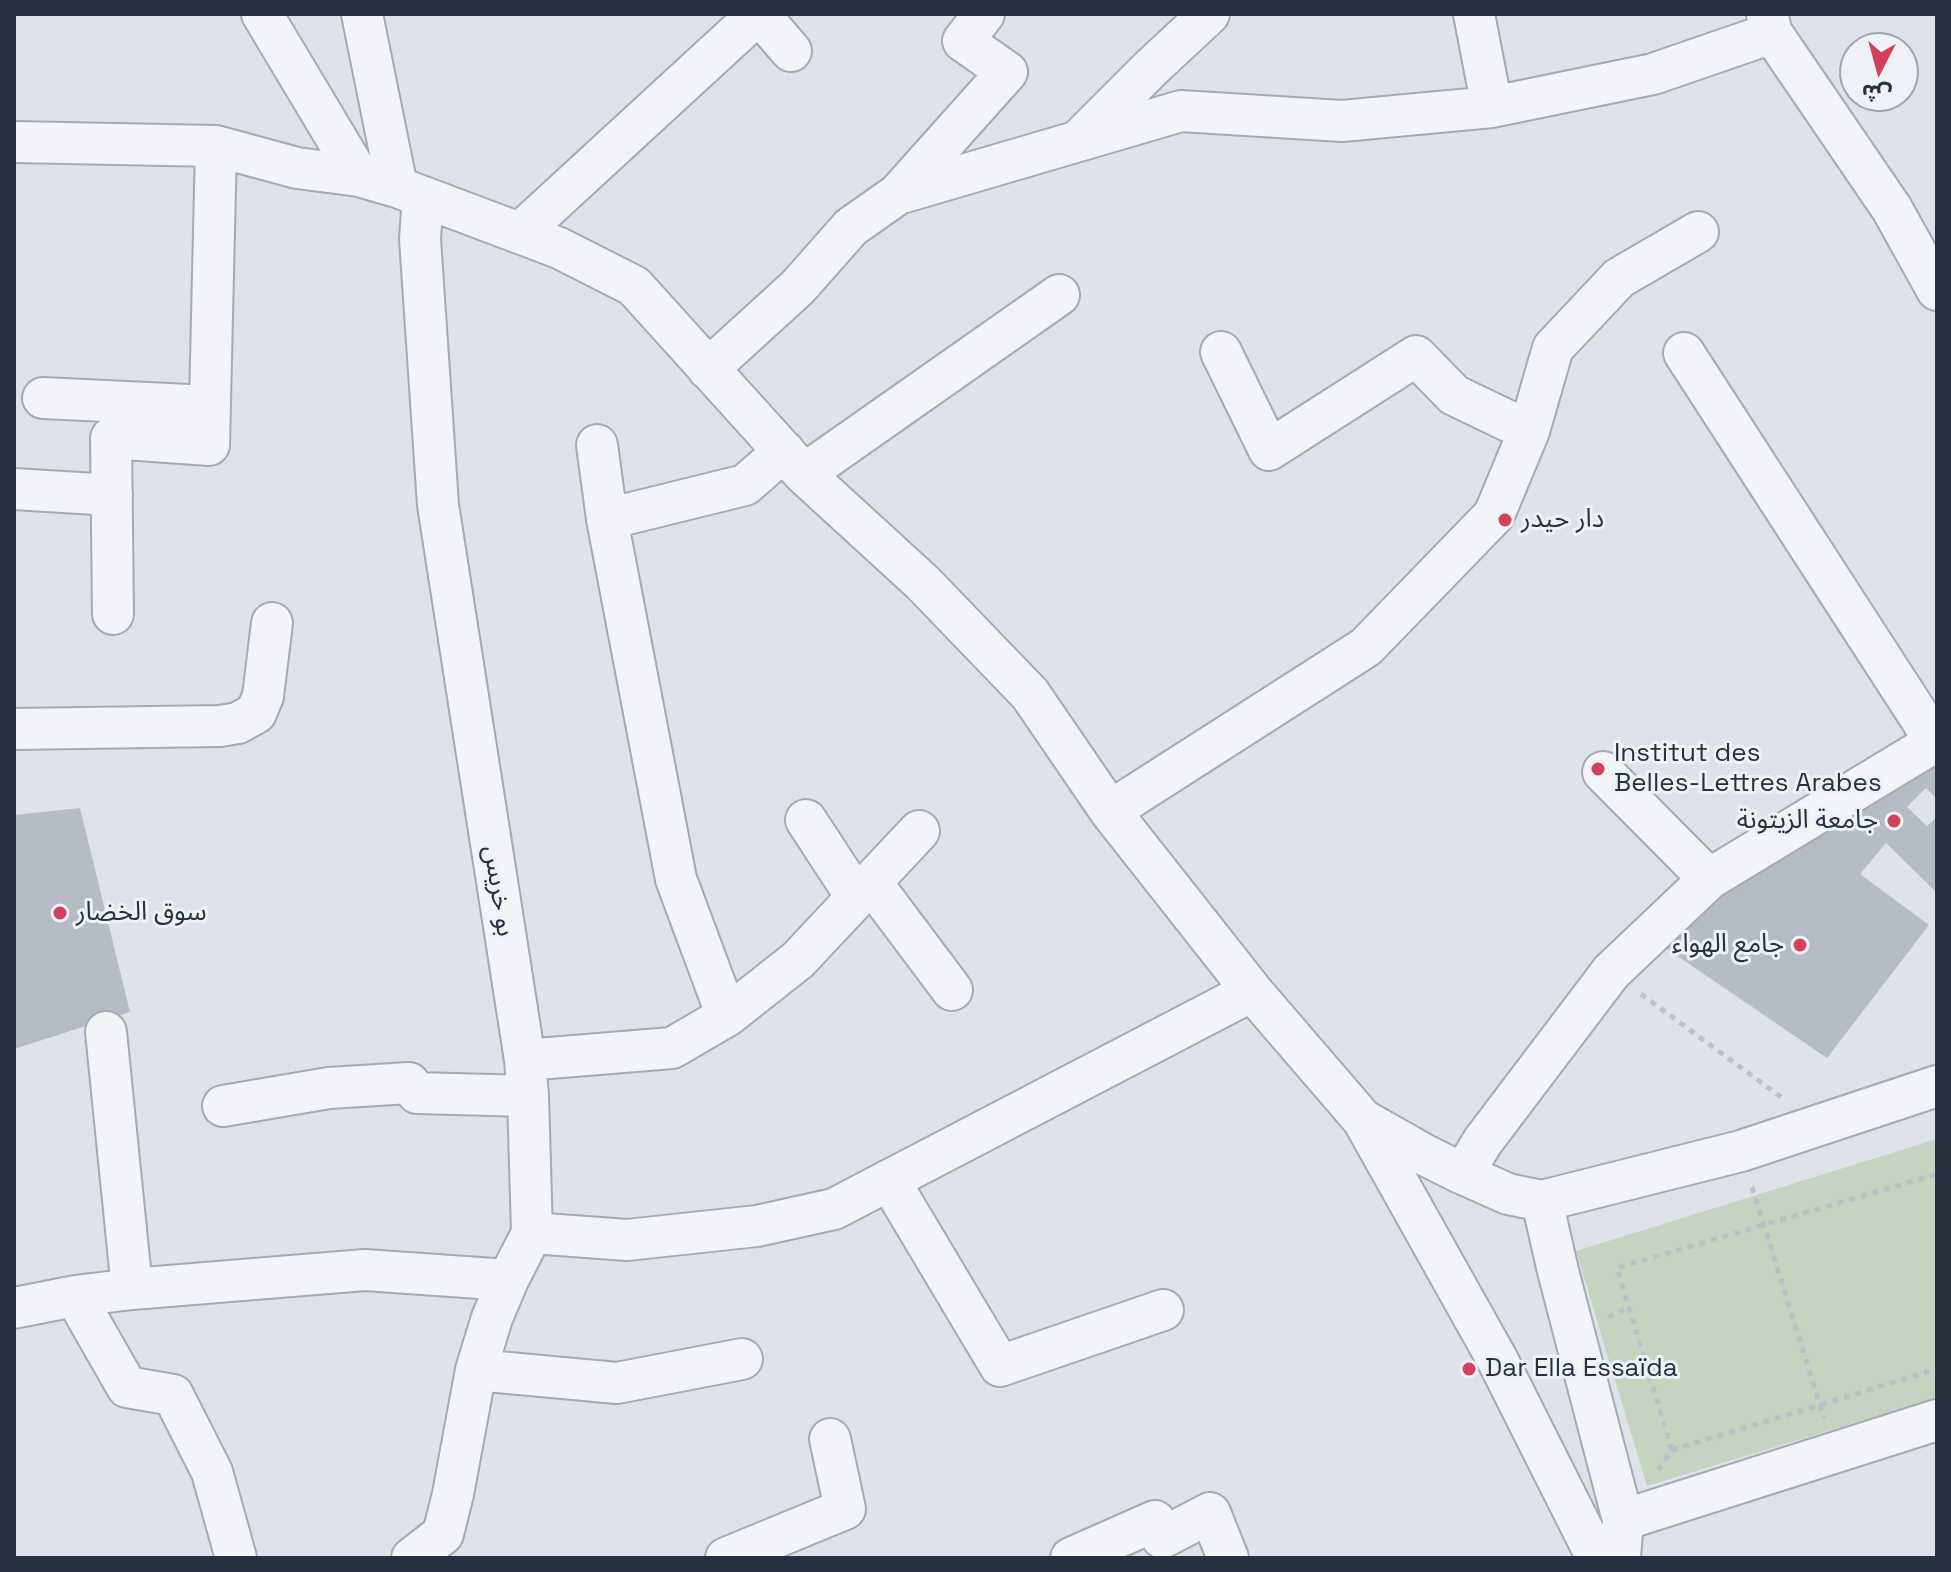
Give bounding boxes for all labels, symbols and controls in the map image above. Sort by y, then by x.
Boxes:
north arrow [1839,32,1919,112]
text: ش [1860,78,1893,109]
place label: دار حيدر [1521,504,1604,536]
marker: دار حيدر [1496,511,1514,529]
place label: Institut des Belles-Lettres Arabes [1614,738,1882,800]
marker: Institut des Belles-Lettres Arabes [1589,760,1607,778]
place label: جامعة الزيتونة [1737,805,1878,837]
marker: جامعة الزيتونة [1885,812,1903,830]
street label: بو خريس [475,843,521,939]
place label: سوق الخضار [76,897,207,929]
marker: سوق الخضار [51,904,69,922]
place label: جامع الهواء [1672,929,1784,961]
marker: جامع الهواء [1791,936,1809,954]
place label: Dar Ella Essaïda [1485,1353,1678,1385]
marker: Dar Ella Essaïda [1460,1360,1478,1378]

